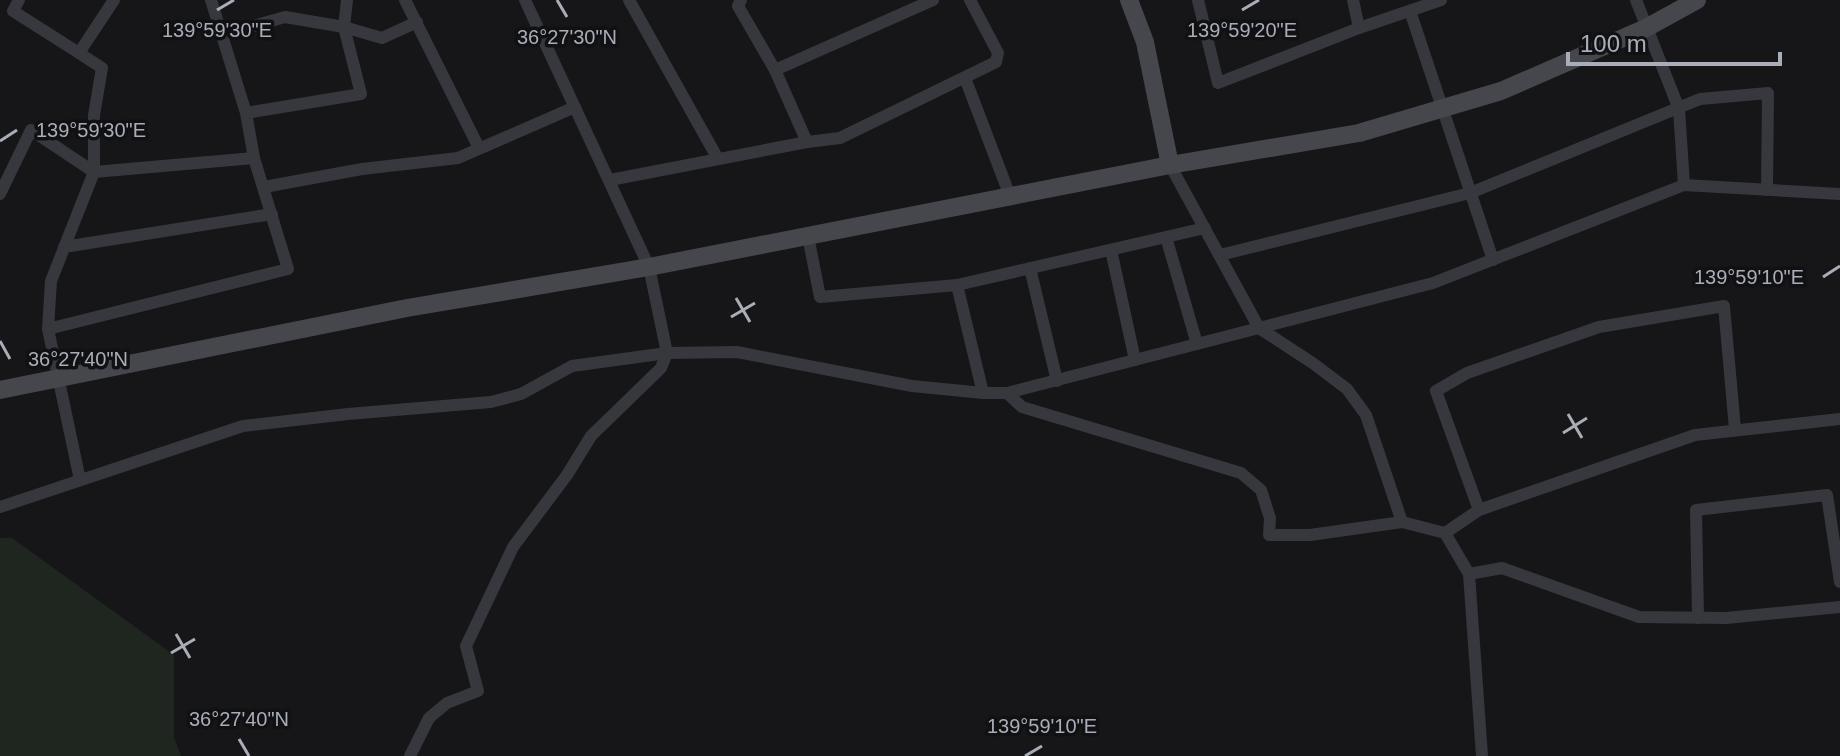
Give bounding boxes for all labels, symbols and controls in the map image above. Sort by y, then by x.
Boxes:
scale bar [1568,16,1780,66]
text: 139°59'30"E [162,19,272,41]
text: 139°59'20"E [1187,19,1297,41]
text: 36°27'30"N [517,26,617,48]
text: 100 m [1580,30,1647,57]
text: 139°59'30"E [36,119,146,141]
text: 139°59'10"E [1694,266,1804,288]
text: 36°27'40"N [28,348,128,370]
text: 36°27'40"N [189,708,289,730]
text: 139°59'10"E [987,715,1097,737]

